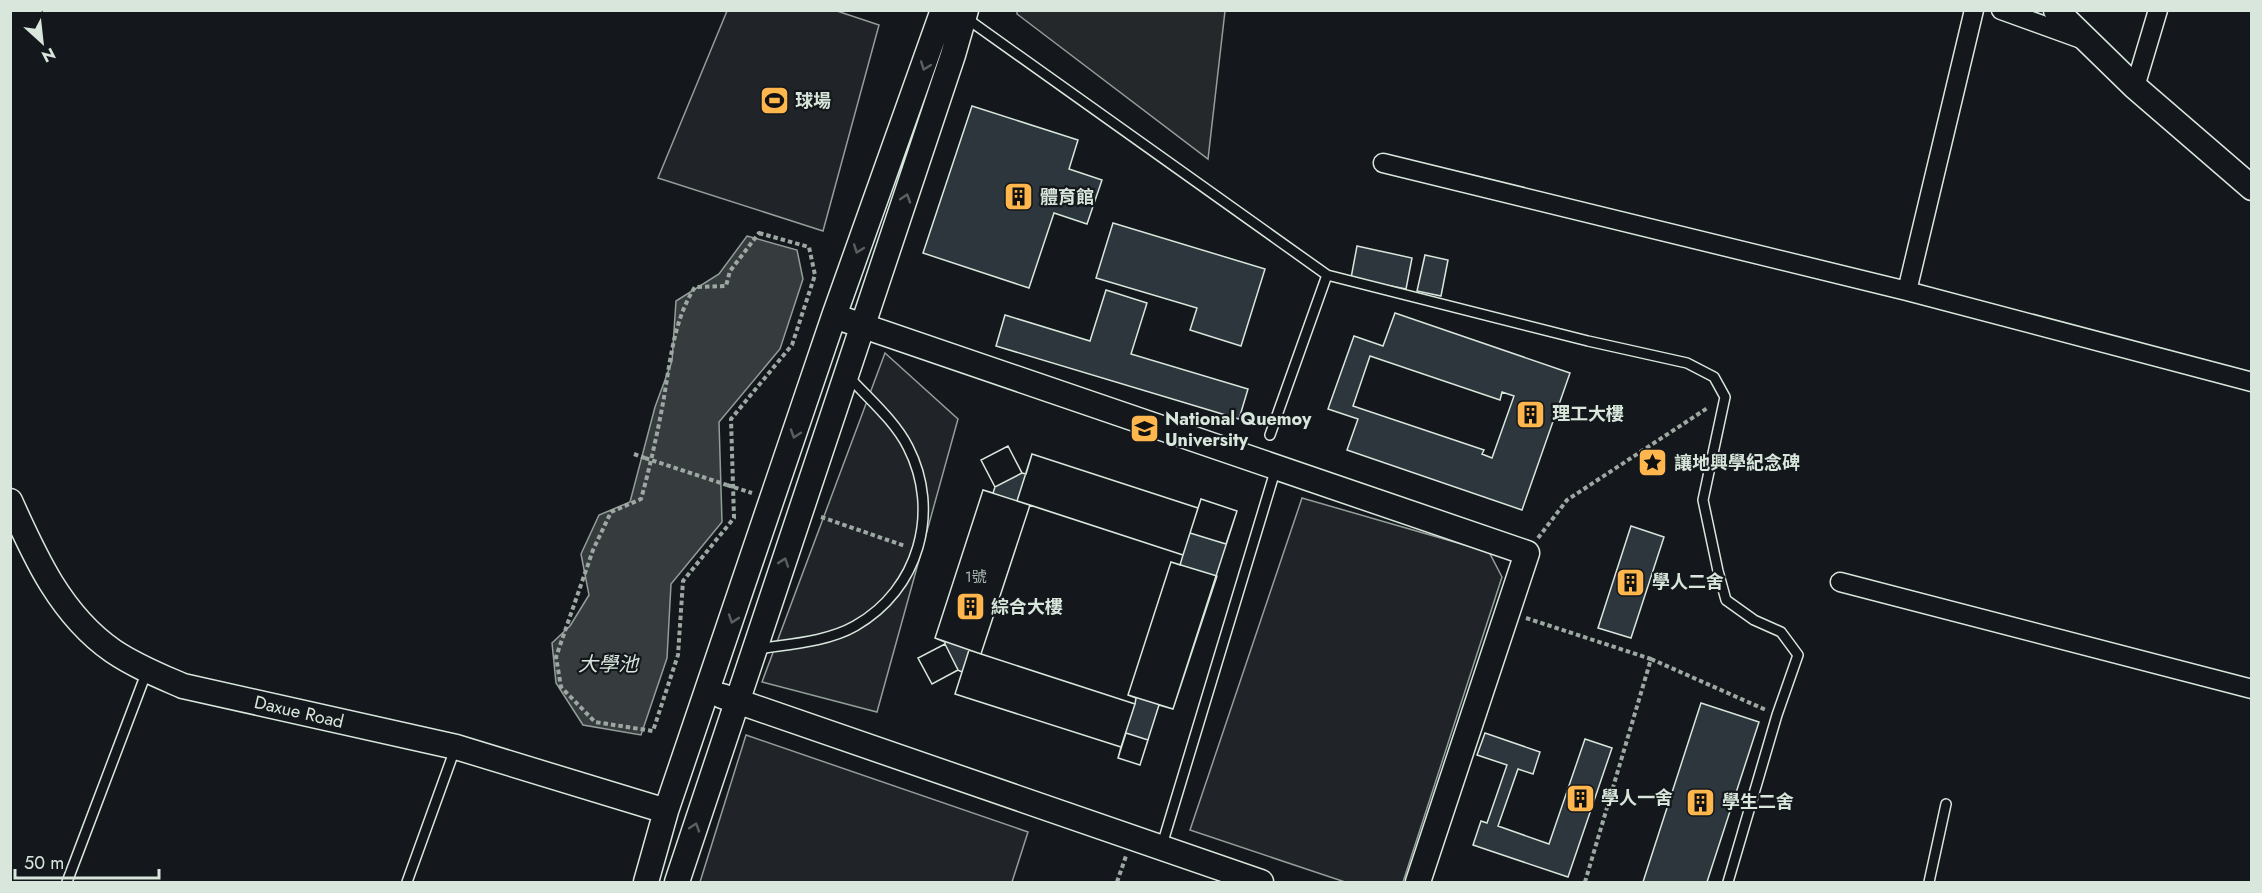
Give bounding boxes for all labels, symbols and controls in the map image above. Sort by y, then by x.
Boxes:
north arrow [12,12,72,72]
text: N [38,42,59,68]
one-way arrow [919,60,932,71]
sports icon: 球場 [758,85,790,117]
place label: 球場 [795,88,831,114]
building icon: 體育館 [1003,181,1035,213]
place label: 體育館 [1040,184,1094,210]
one-way arrow [898,193,911,204]
one-way arrow [853,244,866,254]
building icon: 理工大樓 [1515,398,1547,430]
place label: 理工大樓 [1552,401,1624,427]
place label: National Quemoy University [1165,406,1312,453]
school or university icon: National Quemoy University [1128,413,1160,445]
one-way arrow [790,428,802,439]
place icon: 讓地興學紀念碑 [1637,447,1669,479]
place label: 讓地興學紀念碑 [1674,450,1800,476]
one-way arrow [777,557,789,568]
house number: 1號 [965,566,987,588]
building icon: 學人二舍 [1615,566,1647,598]
place label: 學人二舍 [1652,569,1724,595]
building icon: 綜合大樓 [954,591,986,623]
place label: 綜合大樓 [991,594,1063,620]
one-way arrow [728,613,741,624]
water label: 大學池 [578,650,640,679]
street label: Daxue Road [252,689,346,735]
building icon: 學人一舍 [1564,782,1596,814]
place label: 學人一舍 [1601,785,1673,811]
building icon: 學生二舍 [1685,786,1717,818]
place label: 學生二舍 [1722,789,1794,815]
one-way arrow [688,822,701,833]
scale bar [15,842,159,880]
text: 50 m [24,850,64,876]

